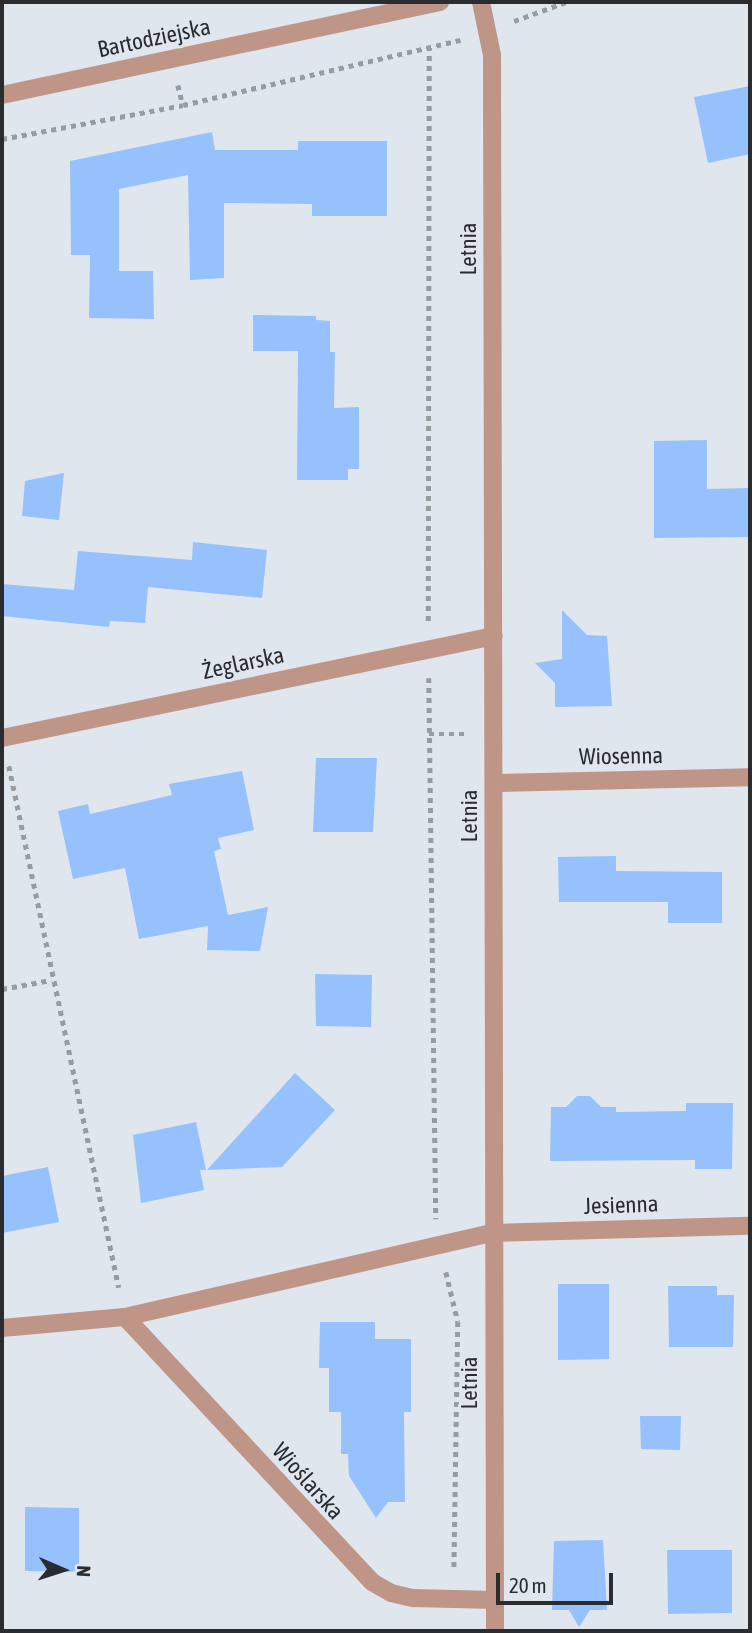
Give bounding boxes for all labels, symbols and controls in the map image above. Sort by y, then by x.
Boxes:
street label: Bartodziejska [95,13,213,63]
street label: Letnia [454,222,482,276]
street label: Żeglarska [199,641,287,685]
street label: Wiosenna [579,741,663,771]
street label: Letnia [455,789,483,843]
street label: Jesienna [583,1190,659,1220]
street label: Letnia [455,1356,483,1410]
street label: Wioślarska [266,1437,350,1525]
north arrow [28,1535,98,1605]
scale bar [500,1560,617,1604]
text: N [73,1565,95,1577]
text: 20 m [509,1573,547,1597]

